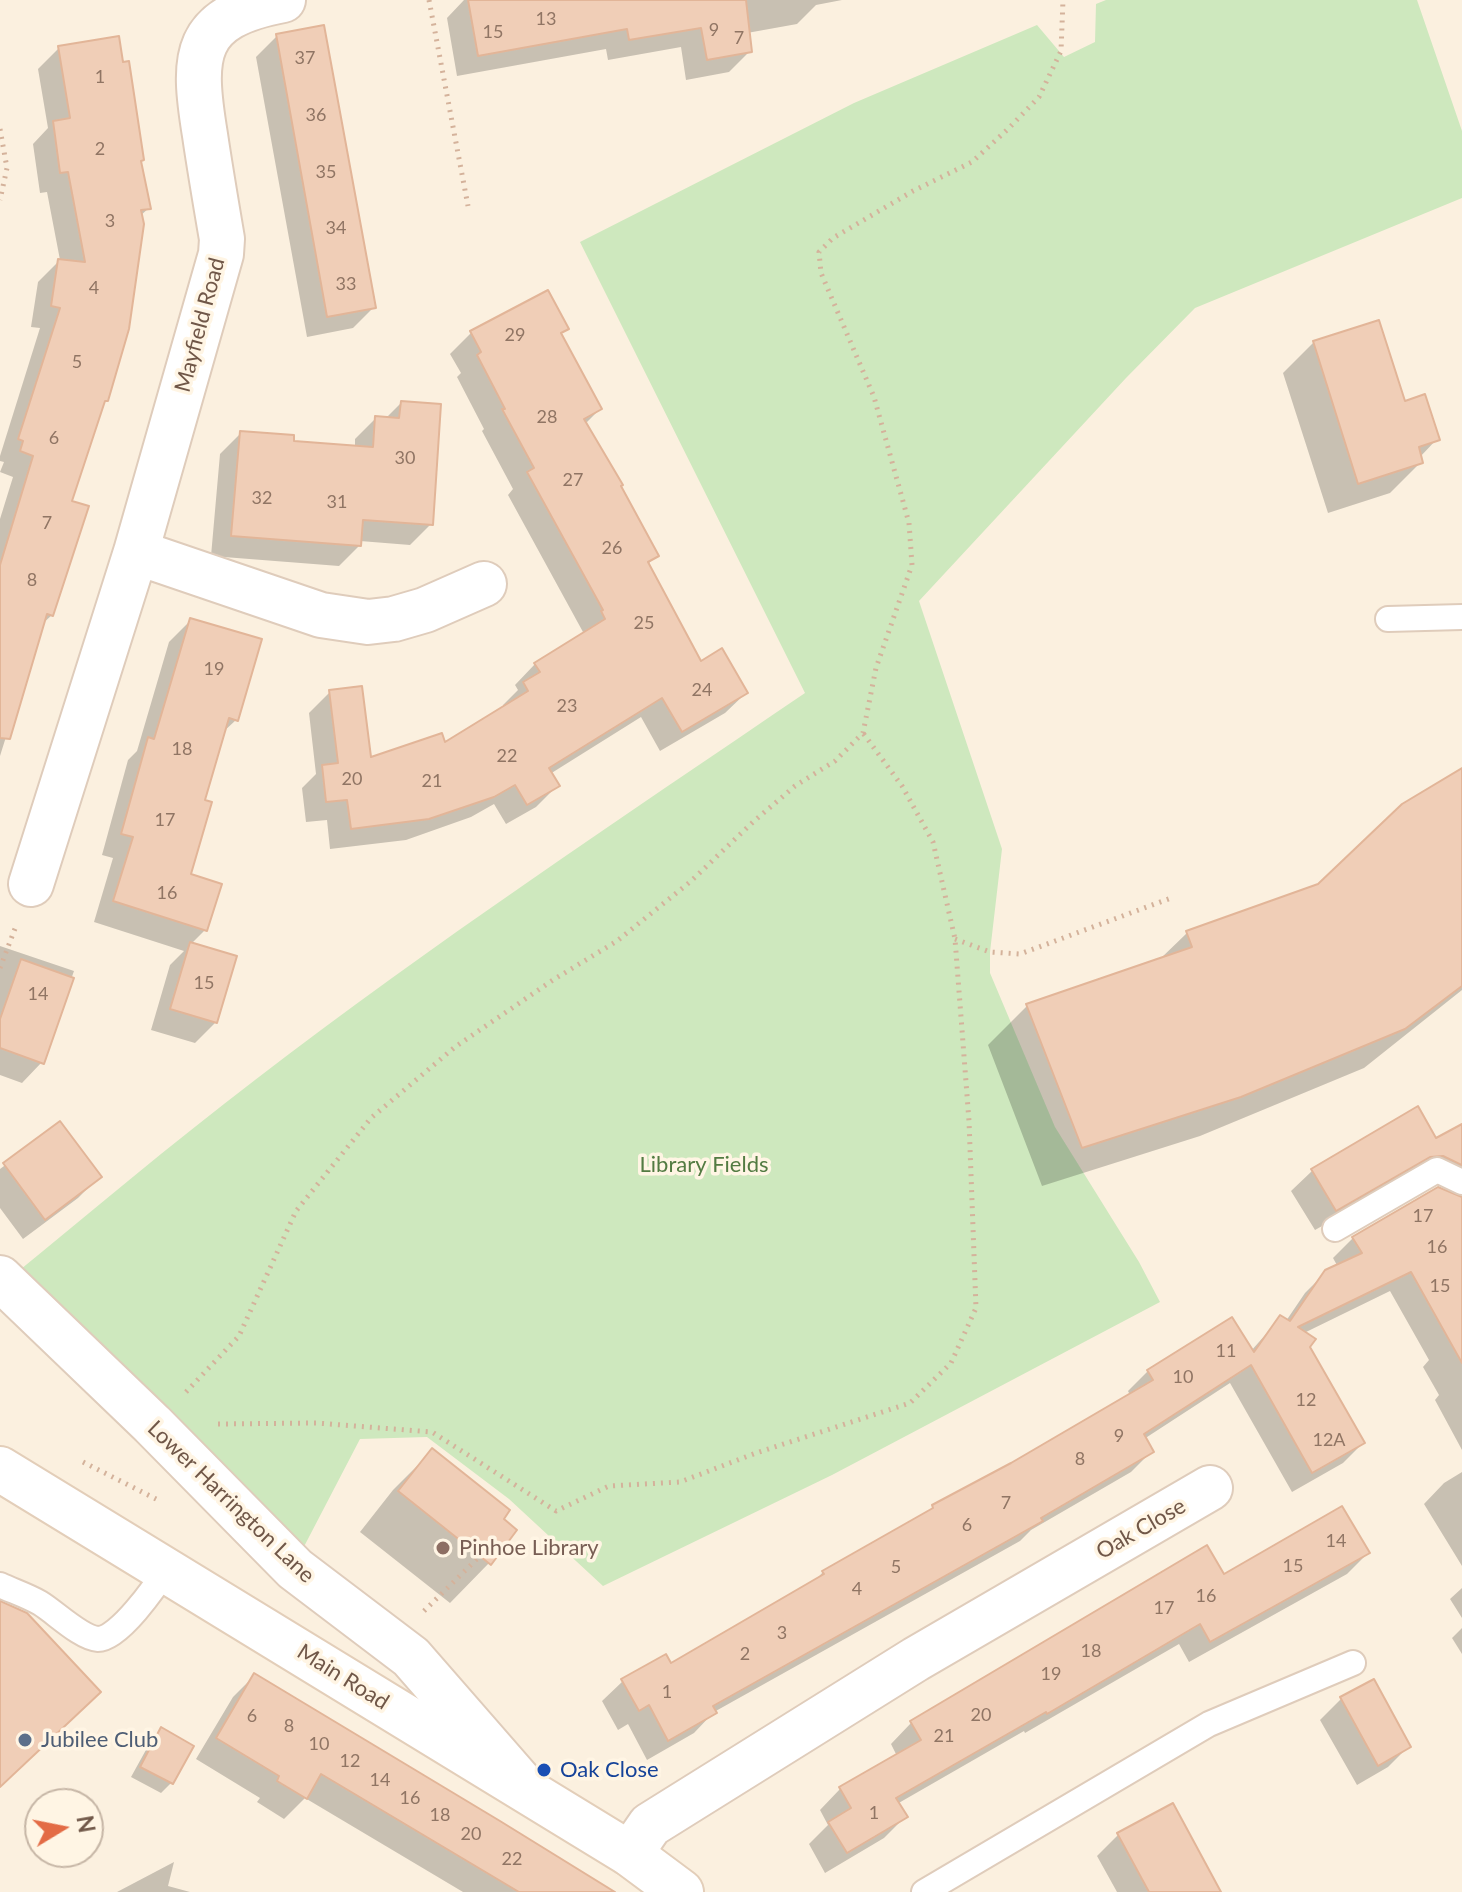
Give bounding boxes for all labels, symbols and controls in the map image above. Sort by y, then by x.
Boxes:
house number: 13 [536,8,556,30]
house number: 9 [709,19,719,41]
house number: 15 [483,21,503,43]
house number: 7 [734,27,744,49]
house number: 37 [295,47,315,69]
house number: 1 [95,66,105,88]
house number: 36 [306,104,326,126]
house number: 2 [95,138,105,160]
house number: 35 [316,161,336,183]
house number: 3 [105,210,115,232]
house number: 34 [326,217,346,239]
street label: Mayfield Road [169,255,231,395]
house number: 33 [336,273,356,295]
house number: 4 [89,277,99,299]
house number: 29 [505,324,525,346]
house number: 5 [72,351,82,373]
house number: 28 [537,406,557,428]
house number: 6 [49,427,59,449]
house number: 30 [395,447,415,469]
house number: 27 [563,469,583,491]
house number: 32 [252,487,272,509]
house number: 31 [327,491,347,513]
house number: 7 [42,512,52,534]
house number: 26 [602,537,622,559]
house number: 8 [27,569,37,591]
house number: 25 [634,612,654,634]
house number: 19 [204,658,224,680]
house number: 24 [692,679,712,701]
house number: 23 [557,695,577,717]
house number: 18 [172,738,192,760]
house number: 22 [497,745,517,767]
house number: 20 [342,768,362,790]
house number: 21 [422,770,442,792]
house number: 17 [155,809,175,831]
house number: 16 [157,882,177,904]
house number: 15 [194,972,214,994]
house number: 14 [28,983,48,1005]
park label: Library Fields [640,1152,768,1178]
house number: 17 [1413,1205,1433,1227]
house number: 16 [1427,1236,1447,1258]
house number: 15 [1430,1275,1450,1297]
house number: 11 [1216,1340,1236,1362]
house number: 10 [1173,1366,1193,1388]
house number: 12 [1296,1389,1316,1411]
street label: Lower Harrington Lane [142,1415,320,1589]
house number: 9 [1114,1425,1124,1447]
house number: 12A [1312,1429,1346,1451]
house number: 8 [1075,1448,1085,1470]
house number: 7 [1001,1492,1011,1514]
street label: Oak Close [1092,1493,1190,1565]
house number: 6 [962,1514,972,1536]
house number: 14 [1326,1530,1346,1552]
place label: Pinhoe Library [459,1535,599,1561]
marker: Pinhoe Library [434,1539,452,1557]
house number: 15 [1283,1555,1303,1577]
house number: 5 [891,1556,901,1578]
house number: 4 [852,1578,862,1600]
house number: 16 [1196,1585,1216,1607]
house number: 17 [1154,1597,1174,1619]
house number: 3 [777,1622,787,1644]
street label: Main Road [292,1639,394,1715]
house number: 18 [1081,1640,1101,1662]
house number: 2 [740,1643,750,1665]
house number: 19 [1041,1663,1061,1685]
house number: 1 [662,1681,672,1703]
house number: 20 [971,1704,991,1726]
house number: 6 [247,1705,257,1727]
house number: 8 [284,1715,294,1737]
house number: 21 [934,1725,954,1747]
place label: Jubilee Club [41,1727,158,1753]
marker: Jubilee Club [16,1731,34,1749]
house number: 10 [309,1733,329,1755]
house number: 12 [340,1750,360,1772]
place label: Oak Close [560,1757,659,1783]
marker: Oak Close [535,1761,553,1779]
house number: 14 [370,1769,390,1791]
house number: 16 [400,1787,420,1809]
north arrow [24,1788,104,1868]
house number: 1 [869,1802,879,1824]
house number: 18 [430,1804,450,1826]
text: N [71,1813,101,1835]
house number: 20 [461,1823,481,1845]
house number: 22 [502,1848,522,1870]

